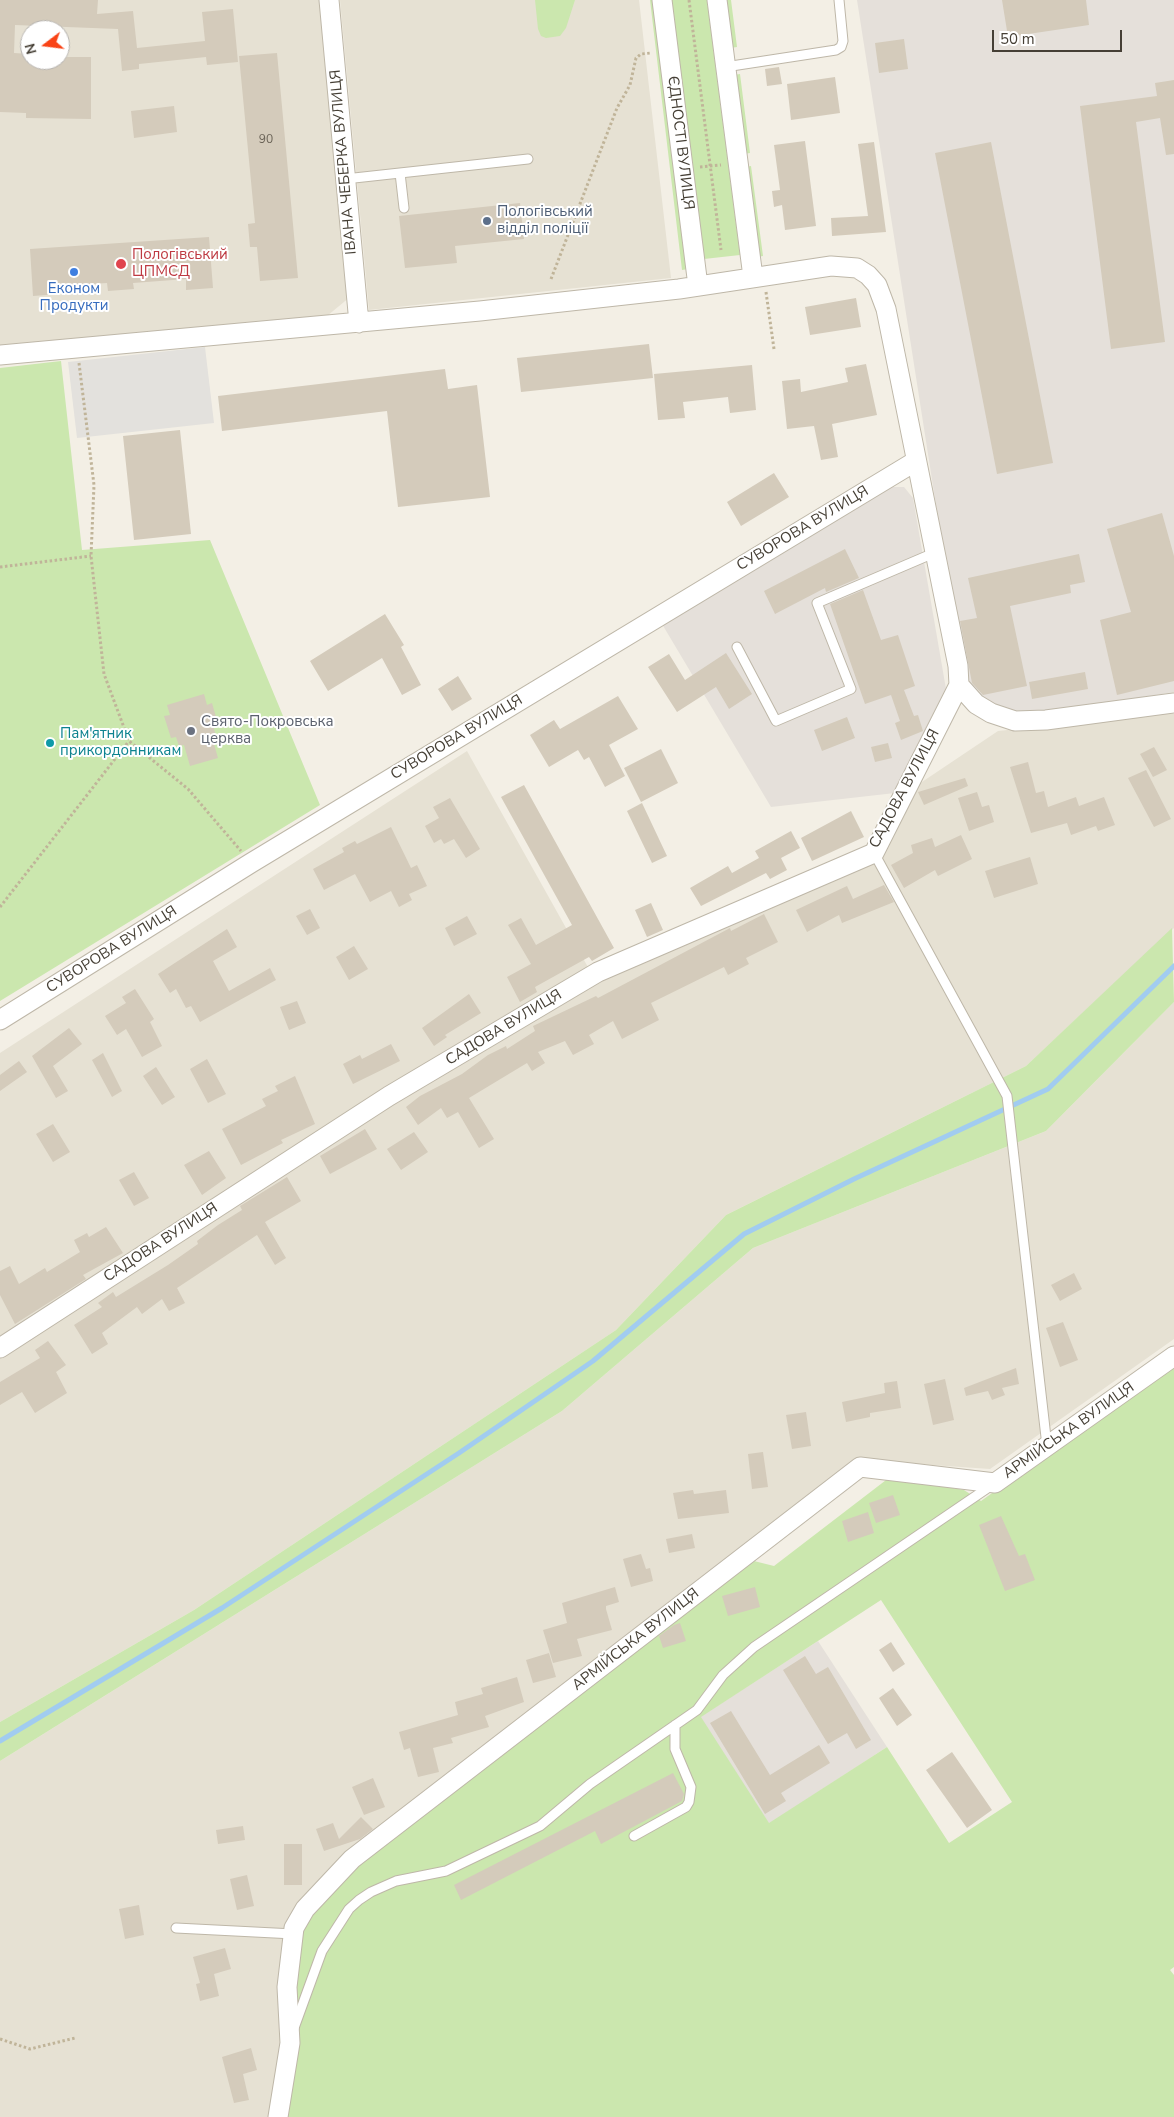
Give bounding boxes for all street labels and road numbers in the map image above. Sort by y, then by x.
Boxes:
street label: ІВАНА ЧЕБЕРКА ВУЛИЦЯ [327,69,361,255]
street label: ЄДНОСТІ ВУЛИЦЯ [663,75,697,211]
street label: СУВОРОВА ВУЛИЦЯ [734,483,872,575]
street label: СУВОРОВА ВУЛИЦЯ [388,692,526,784]
street label: САДОВА ВУЛИЦЯ [866,726,944,852]
street label: СУВОРОВА ВУЛИЦЯ [43,902,181,998]
street label: САДОВА ВУЛИЦЯ [443,986,565,1070]
street label: САДОВА ВУЛИЦЯ [101,1199,221,1287]
street label: АРМІЙСЬКА ВУЛИЦЯ [1000,1379,1138,1483]
street label: АРМІЙСЬКА ВУЛИЦЯ [569,1585,703,1695]

